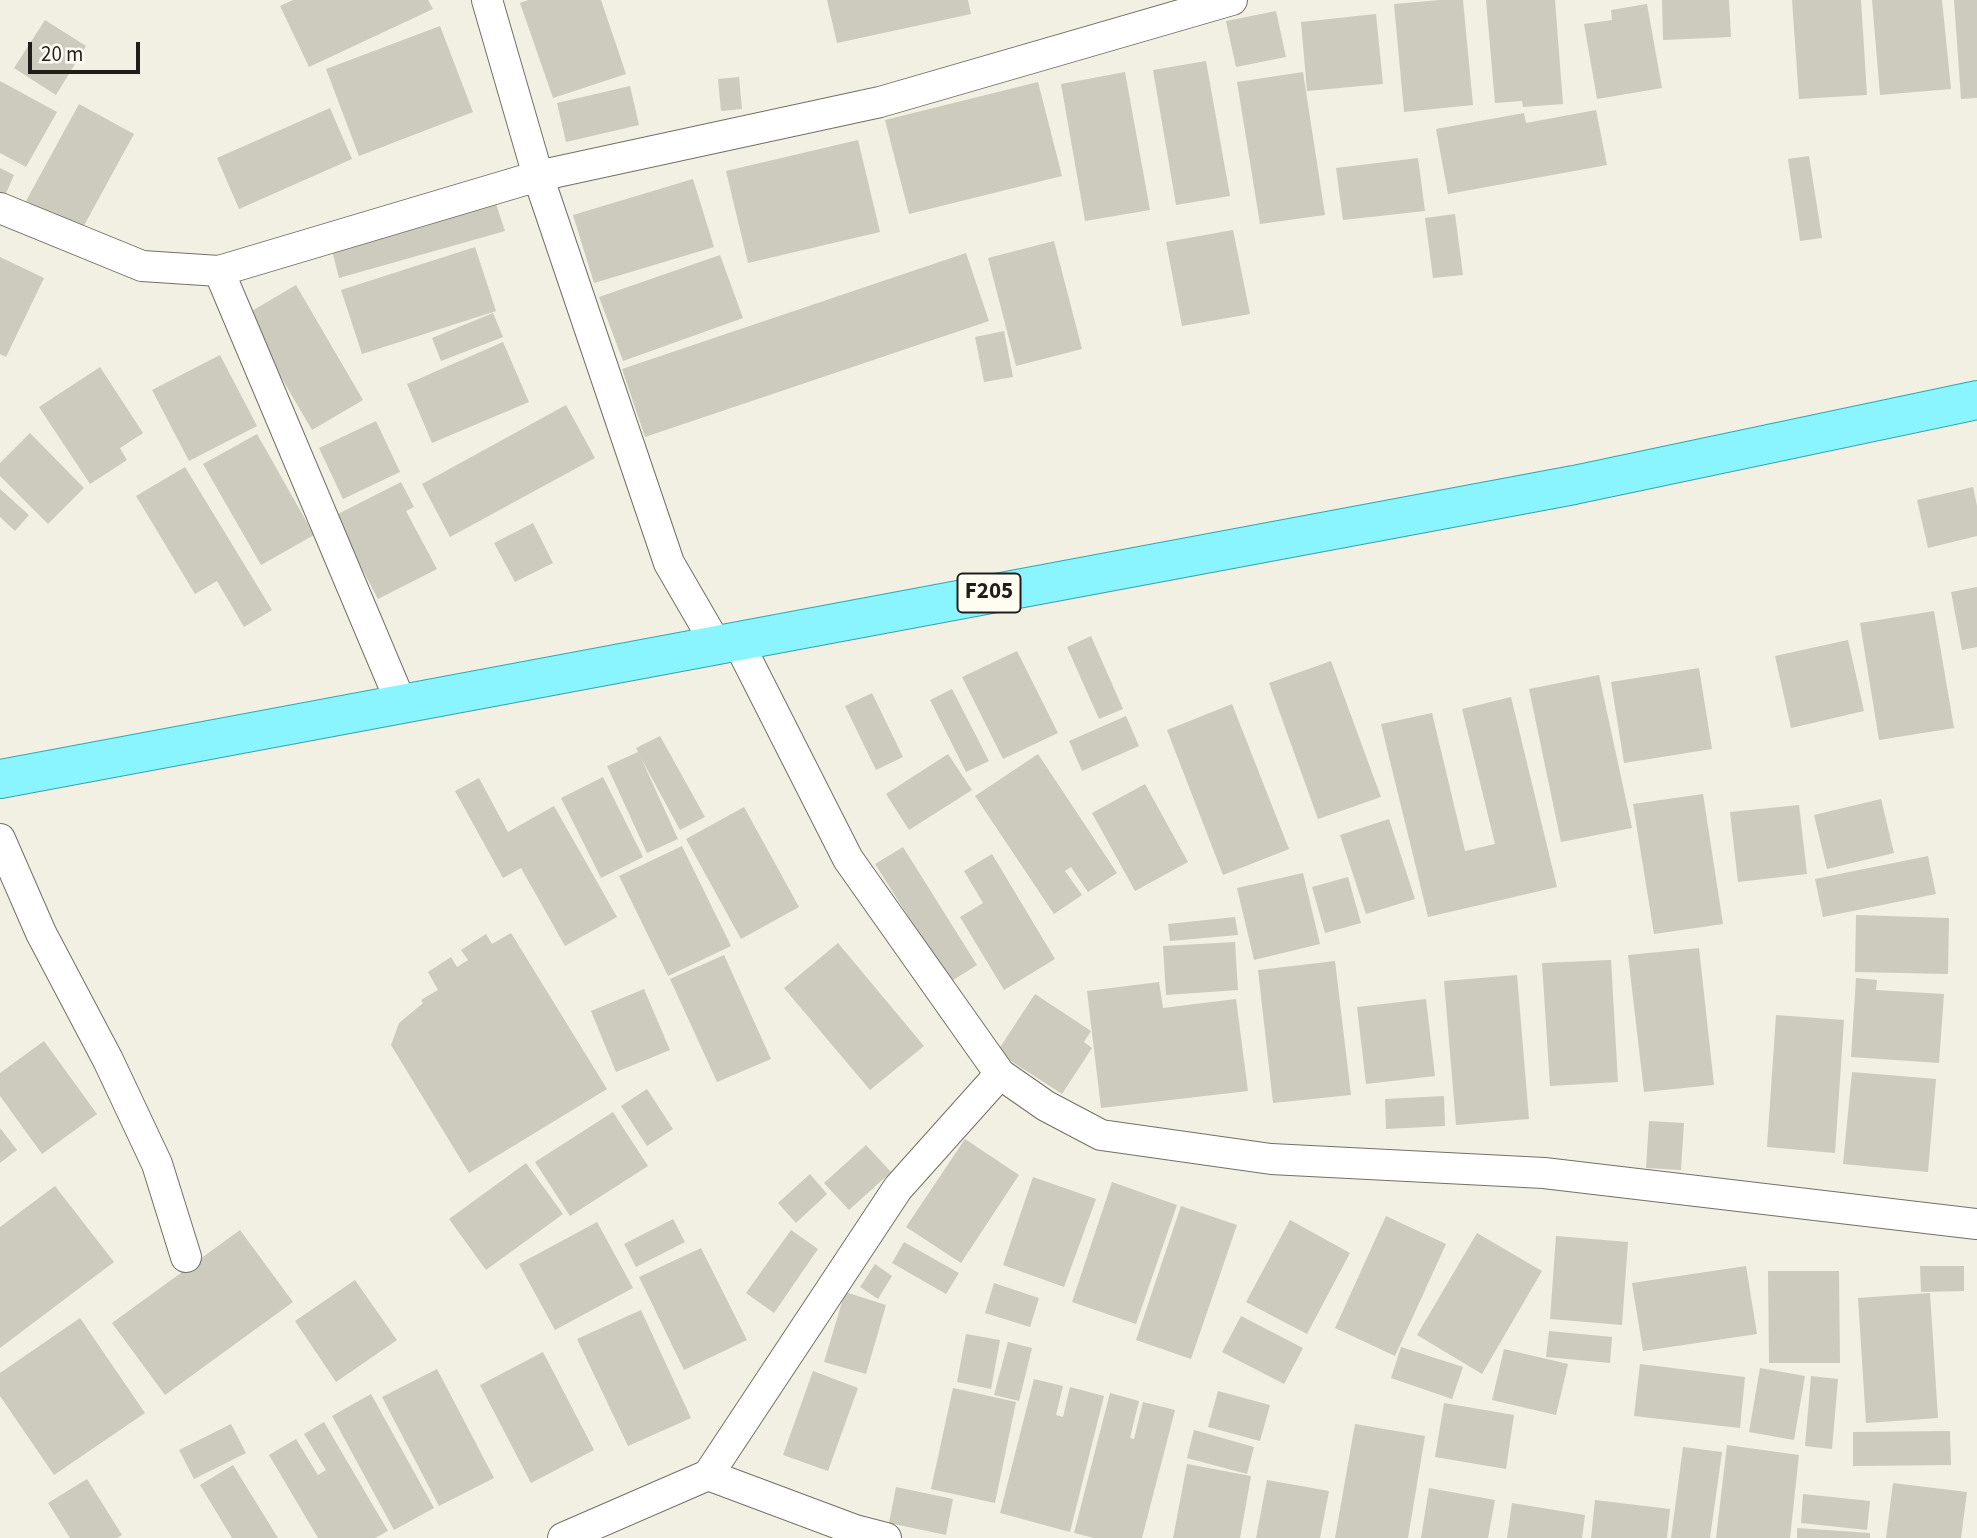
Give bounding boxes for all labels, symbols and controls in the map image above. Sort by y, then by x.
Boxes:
scale bar [32,28,144,72]
text: 20 m [41,39,83,69]
road number: F205 [958,573,1020,612]

